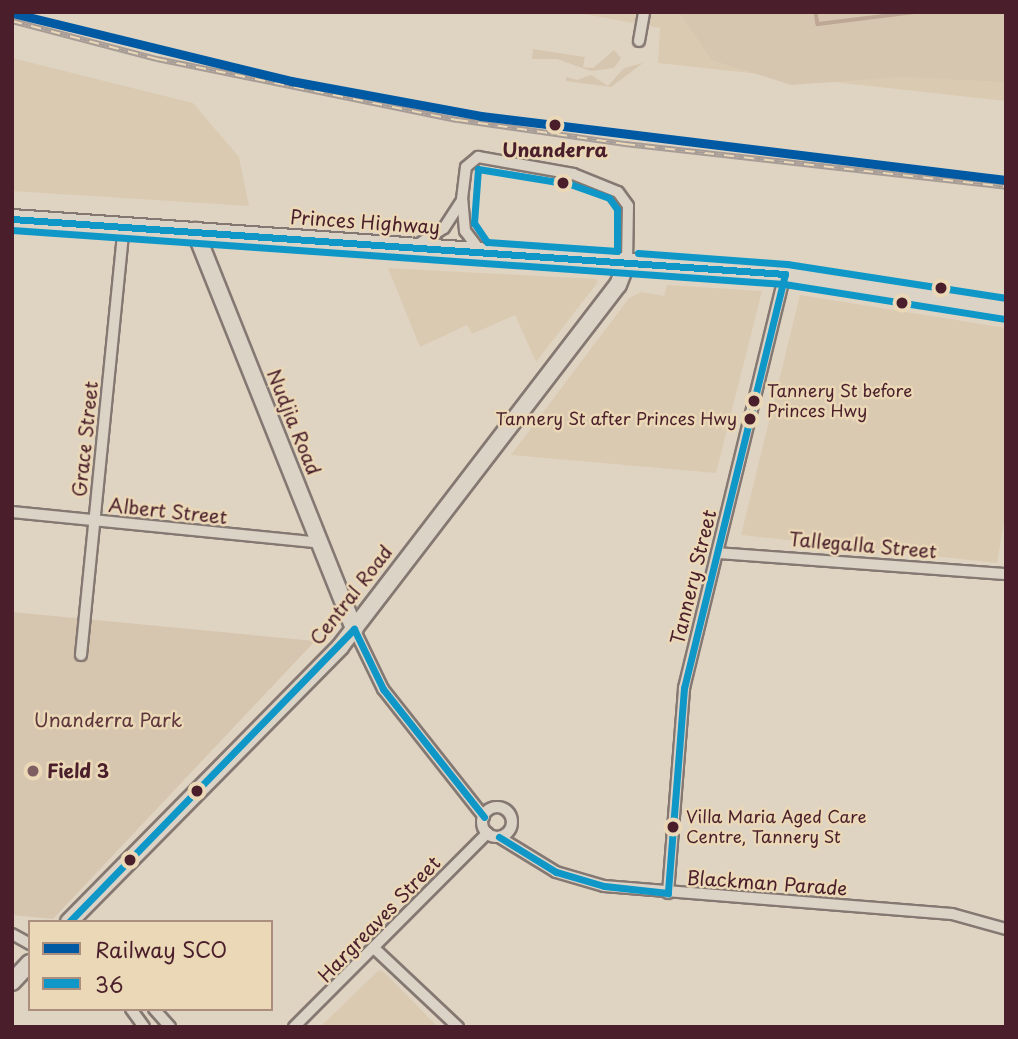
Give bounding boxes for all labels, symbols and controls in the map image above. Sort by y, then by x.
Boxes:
marker: Unanderra [544,114,566,136]
place label: Unanderra [502,139,608,161]
unlabelled marker [556,176,570,190]
street label: Princes Highway [289,205,441,239]
unlabelled marker [934,281,948,295]
unlabelled marker [895,296,909,310]
street label: Nudjia Road [262,366,326,478]
street label: Grace Street [68,379,102,499]
place label: Tannery St before Princes Hwy [767,381,912,421]
marker: Tannery St before Princes Hwy [747,394,761,408]
place label: Tannery St after Princes Hwy [495,409,737,429]
marker: Tannery St after Princes Hwy [743,412,757,426]
street label: Albert Street [107,493,229,529]
street label: Tannery Street [665,507,721,647]
street label: Tallegalla Street [788,527,938,563]
street label: Central Road [305,540,397,650]
park label: Unanderra Park [34,709,182,731]
place label: Field 3 [47,760,110,782]
marker: Field 3 [25,763,41,779]
unlabelled marker [190,784,204,798]
place label: Villa Maria Aged Care Centre, Tannery St [686,807,868,847]
marker: Villa Maria Aged Care Centre, Tannery St [666,820,680,834]
street label: Hargreaves Street [313,851,445,987]
unlabelled marker [123,853,137,867]
street label: Blackman Parade [687,866,847,900]
legend [28,920,273,1011]
text: Railway SCO [95,933,227,965]
text: 36 [95,968,124,1000]

